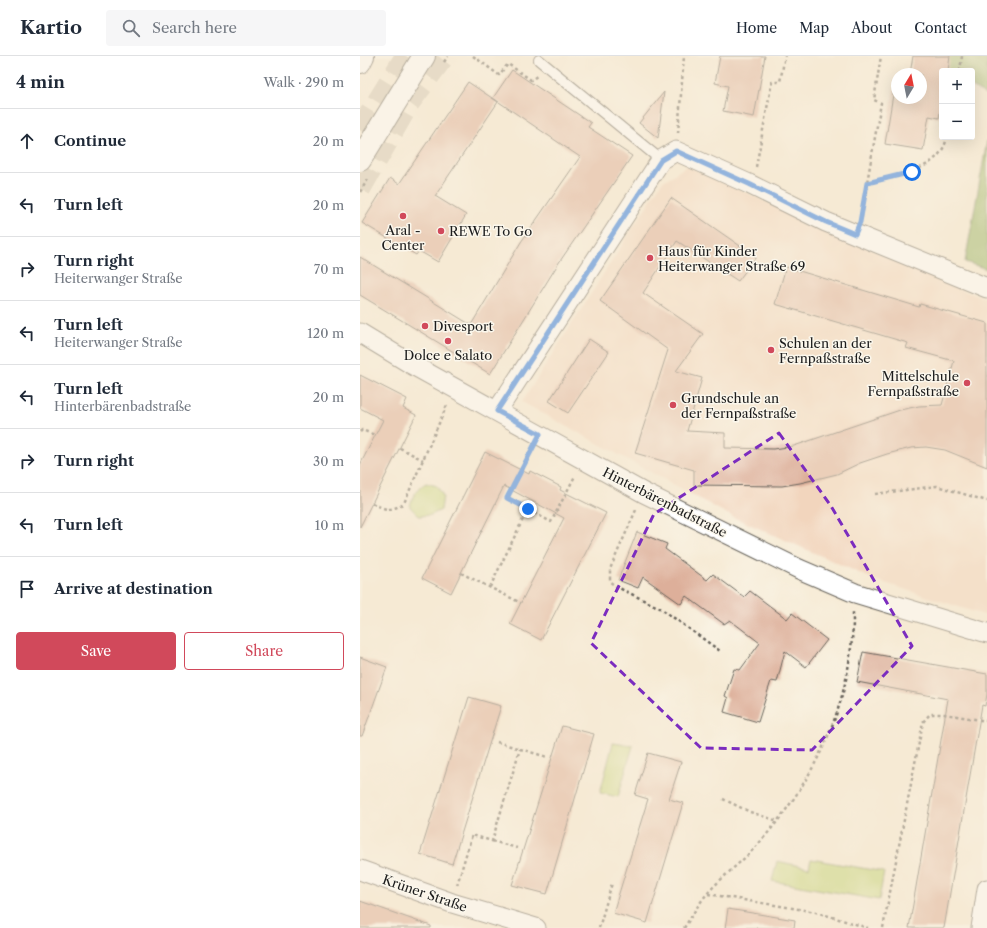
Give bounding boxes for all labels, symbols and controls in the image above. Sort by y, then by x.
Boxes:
search box [106,10,386,46]
text: Kartio [20,16,82,39]
icon: search [120,17,142,39]
text: Search here [152,18,237,37]
text: Home [736,19,777,37]
text: Map [799,19,829,37]
text: About [851,19,892,37]
text: Contact [914,19,967,37]
north arrow [891,68,927,104]
map controls [939,68,975,140]
button: + [939,68,975,104]
text: 4 min [16,72,65,92]
text: Walk · 290 m [263,74,344,90]
button: − [939,104,975,140]
icon: ahead [16,130,38,152]
text: Continue [54,131,126,150]
text: 20 m [313,133,344,149]
route start [903,163,921,181]
icon: left [16,194,38,216]
text: Turn left [54,195,123,214]
text: 20 m [313,197,344,213]
marker: Aral - Center [398,211,408,221]
place label: Aral - Center [382,222,425,253]
place label: REWE To Go [449,223,532,239]
marker: REWE To Go [436,226,446,236]
place label: Haus für Kinder Heiterwanger Straße 69 [658,243,805,274]
text: Turn right [54,251,134,270]
marker: Haus für Kinder Heiterwanger Straße 69 [645,253,655,263]
icon: right [16,258,38,280]
text: 70 m [314,261,344,277]
text: Heiterwanger Straße [54,270,183,286]
text: Turn left [54,315,123,334]
place label: Divesport [433,318,493,334]
marker: Divesport [420,321,430,331]
icon: left [16,322,38,344]
text: 120 m [307,325,344,341]
text: Heiterwanger Straße [54,334,183,350]
place label: Schulen an der Fernpaßstraße [779,335,872,366]
marker: Dolce e Salato [443,336,453,346]
marker: Schulen an der Fernpaßstraße [766,345,776,355]
place label: Dolce e Salato [404,347,492,363]
place label: Mittelschule Fernpaßstraße [868,368,959,399]
marker: Mittelschule Fernpaßstraße [962,378,972,388]
text: Turn left [54,379,123,398]
icon: left [16,386,38,408]
text: 20 m [313,389,344,405]
place label: Grundschule an der Fernpaßstraße [681,390,796,421]
text: Hinterbärenbadstraße [54,398,191,414]
marker: Grundschule an der Fernpaßstraße [668,400,678,410]
icon: right [16,450,38,472]
text: Turn right [54,451,134,470]
text: 30 m [313,453,344,469]
street label: Hinterbärenbadstraße [600,464,730,540]
route end [519,500,537,518]
icon: left [16,514,38,536]
text: Turn left [54,515,123,534]
text: 10 m [315,517,344,533]
icon: arrive [16,578,38,600]
text: Arrive at destination [54,579,213,598]
button: Save [16,632,176,670]
button: Share [184,632,344,670]
street label: Krüner Straße [381,871,469,915]

